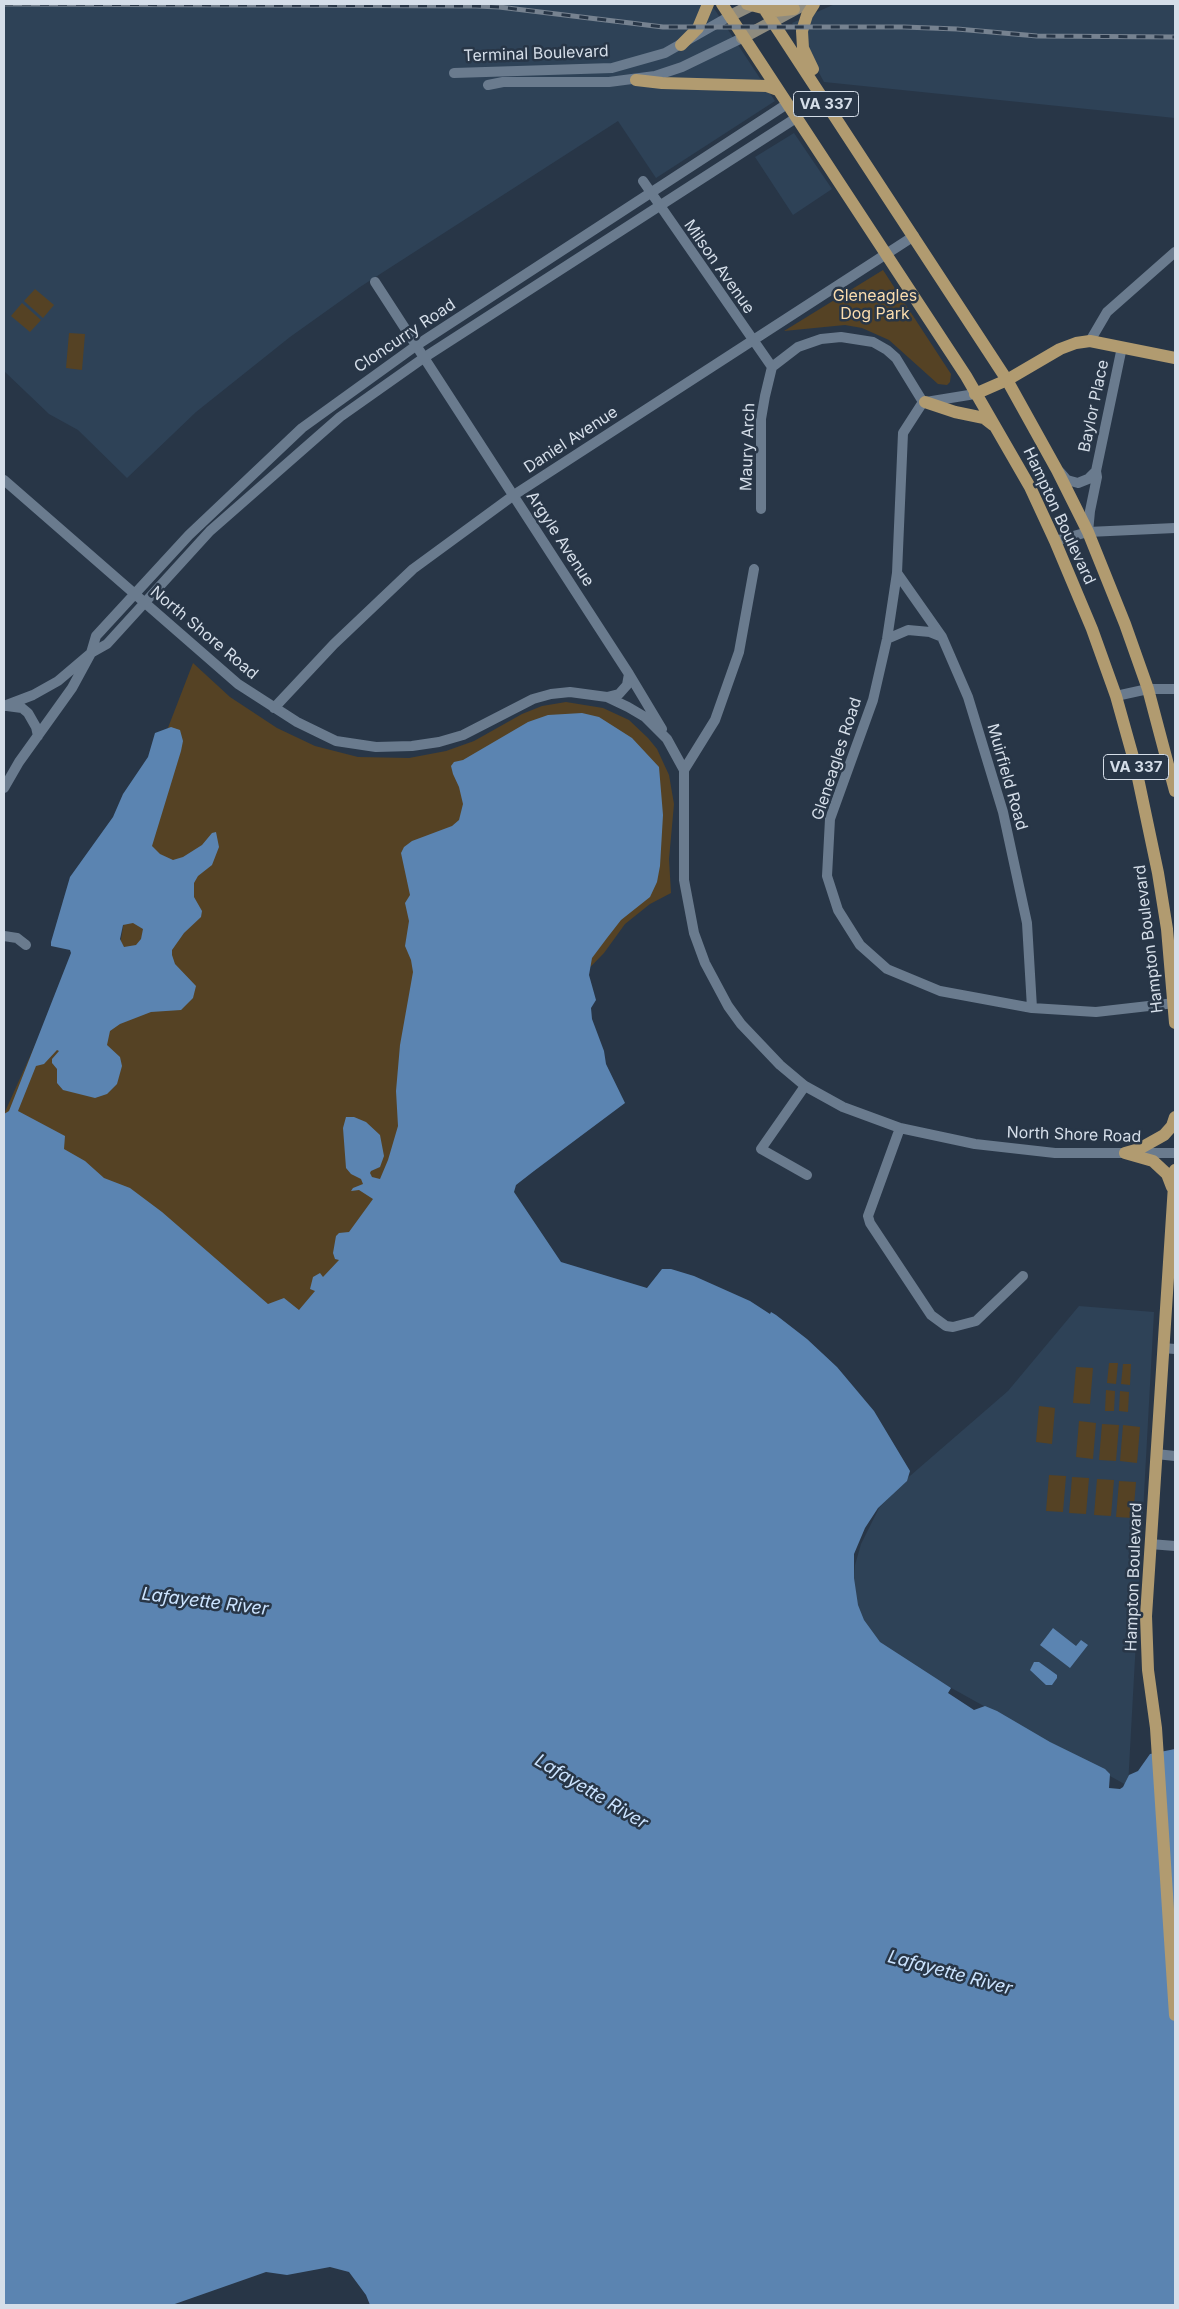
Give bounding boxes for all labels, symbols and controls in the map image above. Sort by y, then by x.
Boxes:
street label: Terminal Boulevard [463,42,609,66]
road number: VA 337 [794,92,858,116]
street label: Milson Avenue [679,216,759,318]
park label: Gleneagles Dog Park [833,286,917,324]
street label: Cloncurry Road [351,295,459,377]
street label: Baylor Place [1075,358,1113,454]
street label: Daniel Avenue [521,403,621,477]
street label: Maury Arch [737,403,759,491]
street label: Hampton Boulevard [1019,444,1099,588]
street label: Argyle Avenue [522,488,598,590]
street label: North Shore Road [146,582,262,684]
street label: Gleneagles Road [808,695,866,823]
street label: Muirfield Road [983,722,1031,832]
road number: VA 337 [1104,754,1168,780]
street label: Hampton Boulevard [1130,864,1168,1014]
street label: North Shore Road [1006,1123,1142,1147]
street label: Hampton Boulevard [1122,1502,1146,1652]
water label: Lafayette River [140,1583,270,1621]
water label: Lafayette River [531,1750,651,1834]
water label: Lafayette River [885,1946,1015,2000]

